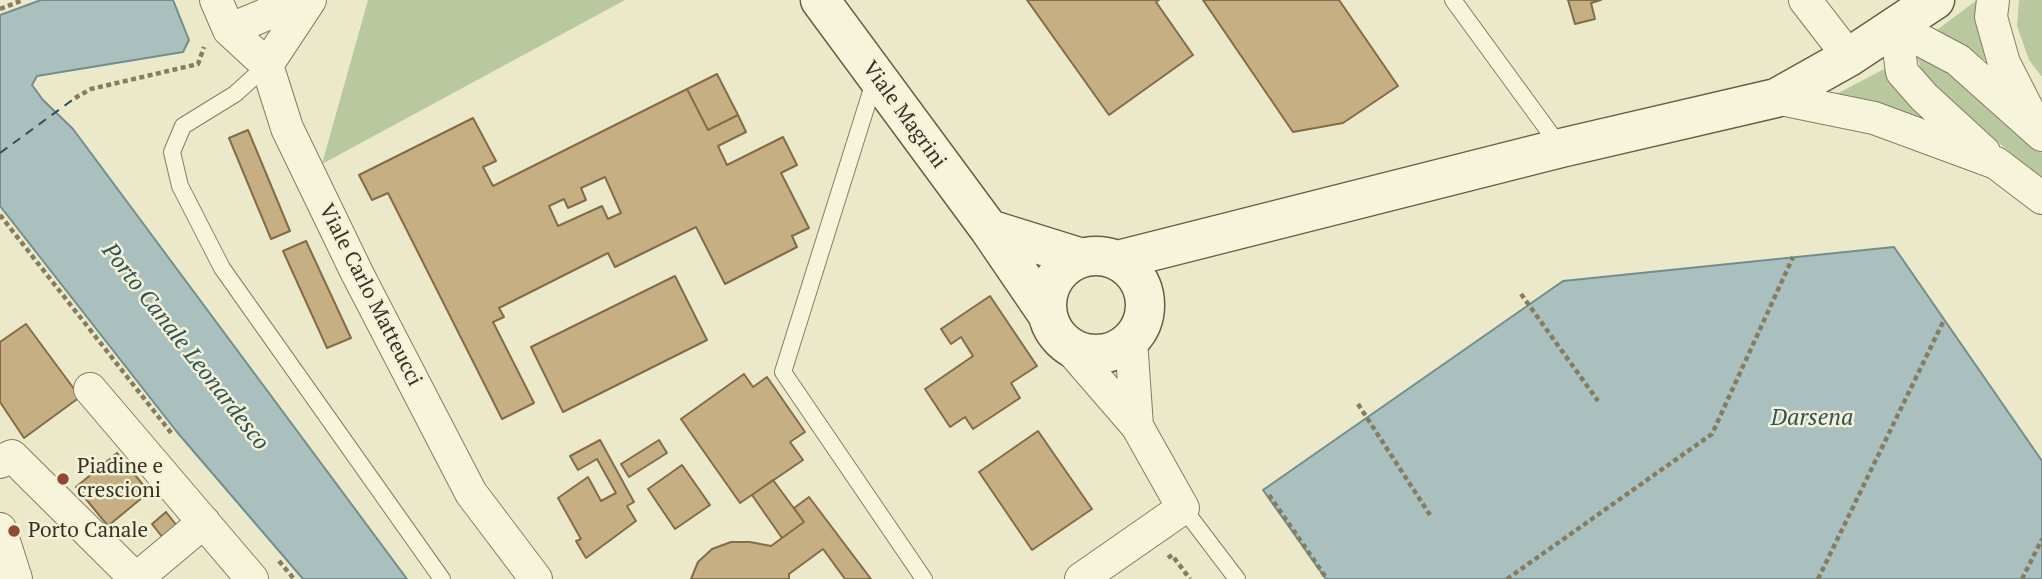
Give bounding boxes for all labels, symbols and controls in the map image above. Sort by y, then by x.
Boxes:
street label: Viale Magrini [857,56,951,174]
street label: Viale Carlo Matteucci [313,200,427,390]
water label: Porto Canale Leonardesco [96,238,274,456]
water label: Darsena [1771,404,1853,432]
place label: Piadine e crescioni [77,454,163,504]
marker: Piadine e crescioni [55,471,71,487]
place label: Porto Canale [28,518,148,544]
marker: Porto Canale [6,523,22,539]

